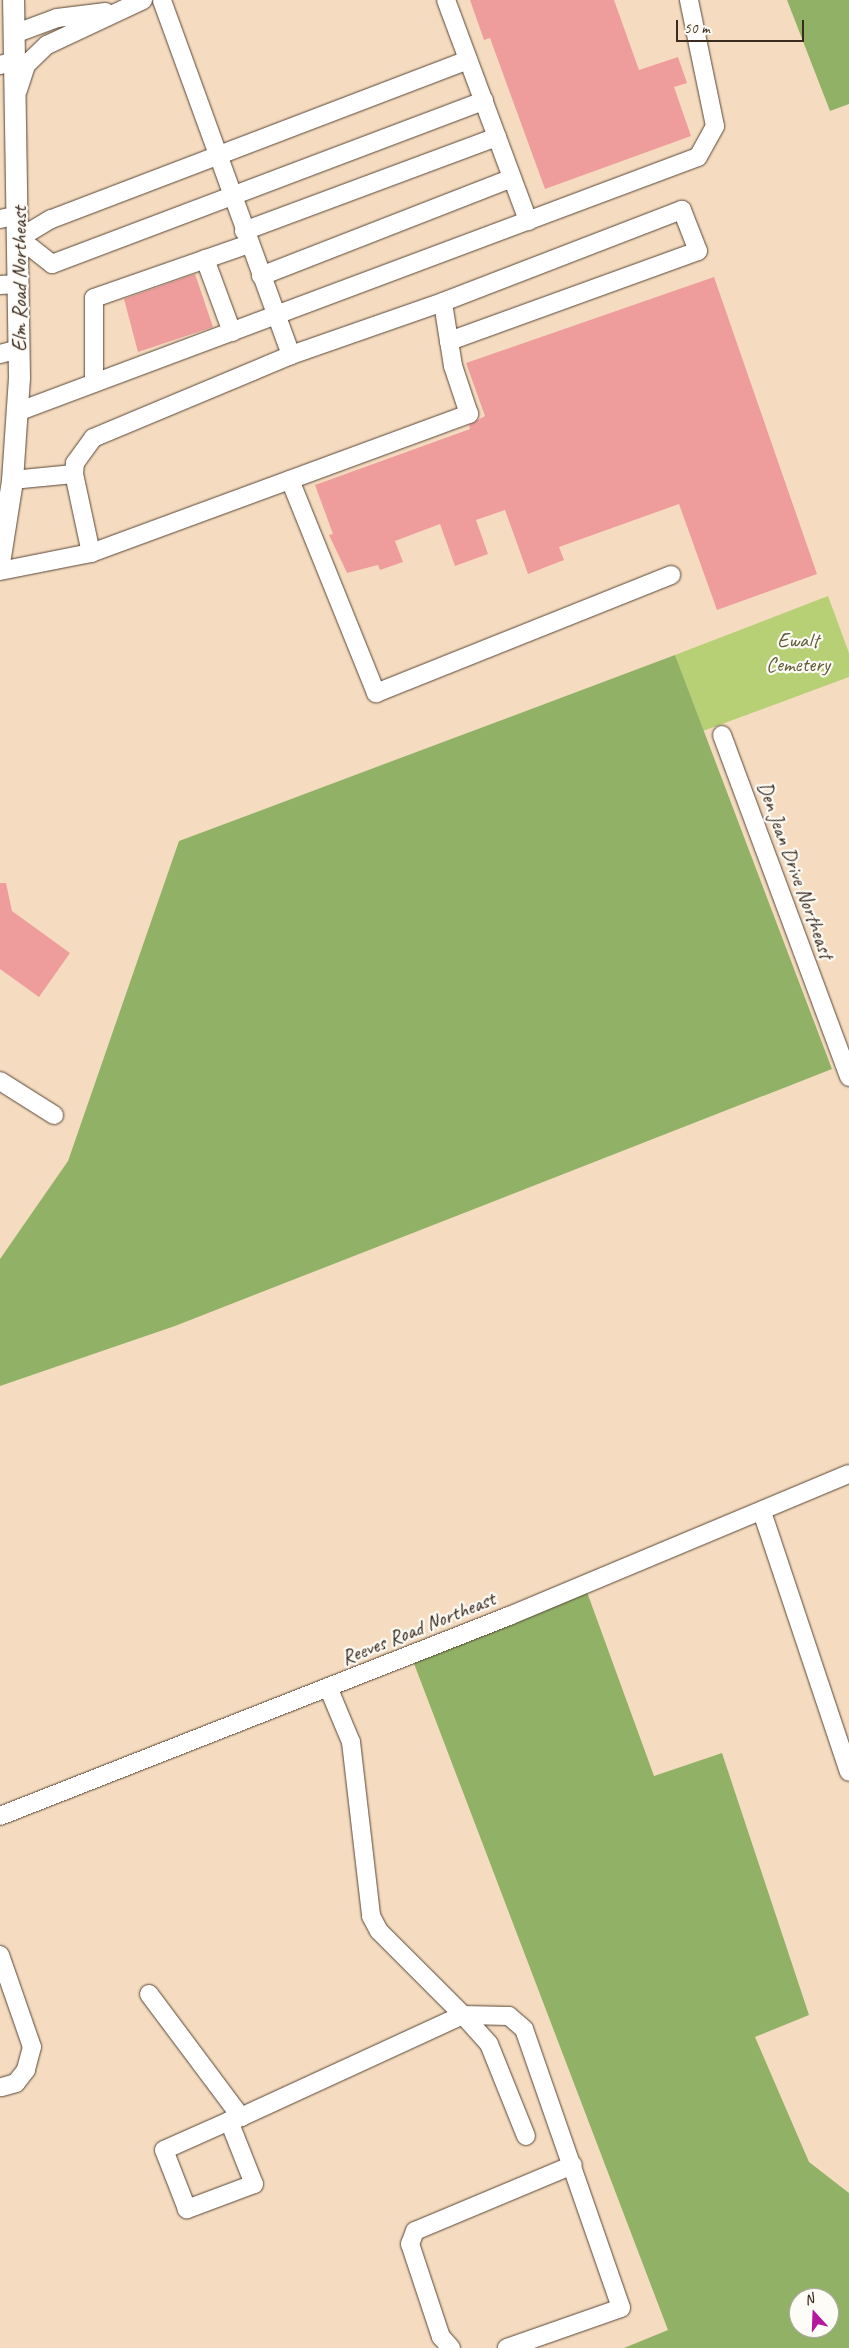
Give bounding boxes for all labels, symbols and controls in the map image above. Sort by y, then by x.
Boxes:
scale bar [679,10,806,42]
text: 50 m [684,19,710,38]
street label: Elm Road Northeast [6,206,32,352]
park label: Ewalt Cemetery [766,627,830,677]
street label: Den Jean Drive Northeast [752,778,840,962]
street label: Reeves Road Northeast [337,1585,499,1671]
north arrow [789,2288,839,2338]
text: N [802,2290,816,2309]

